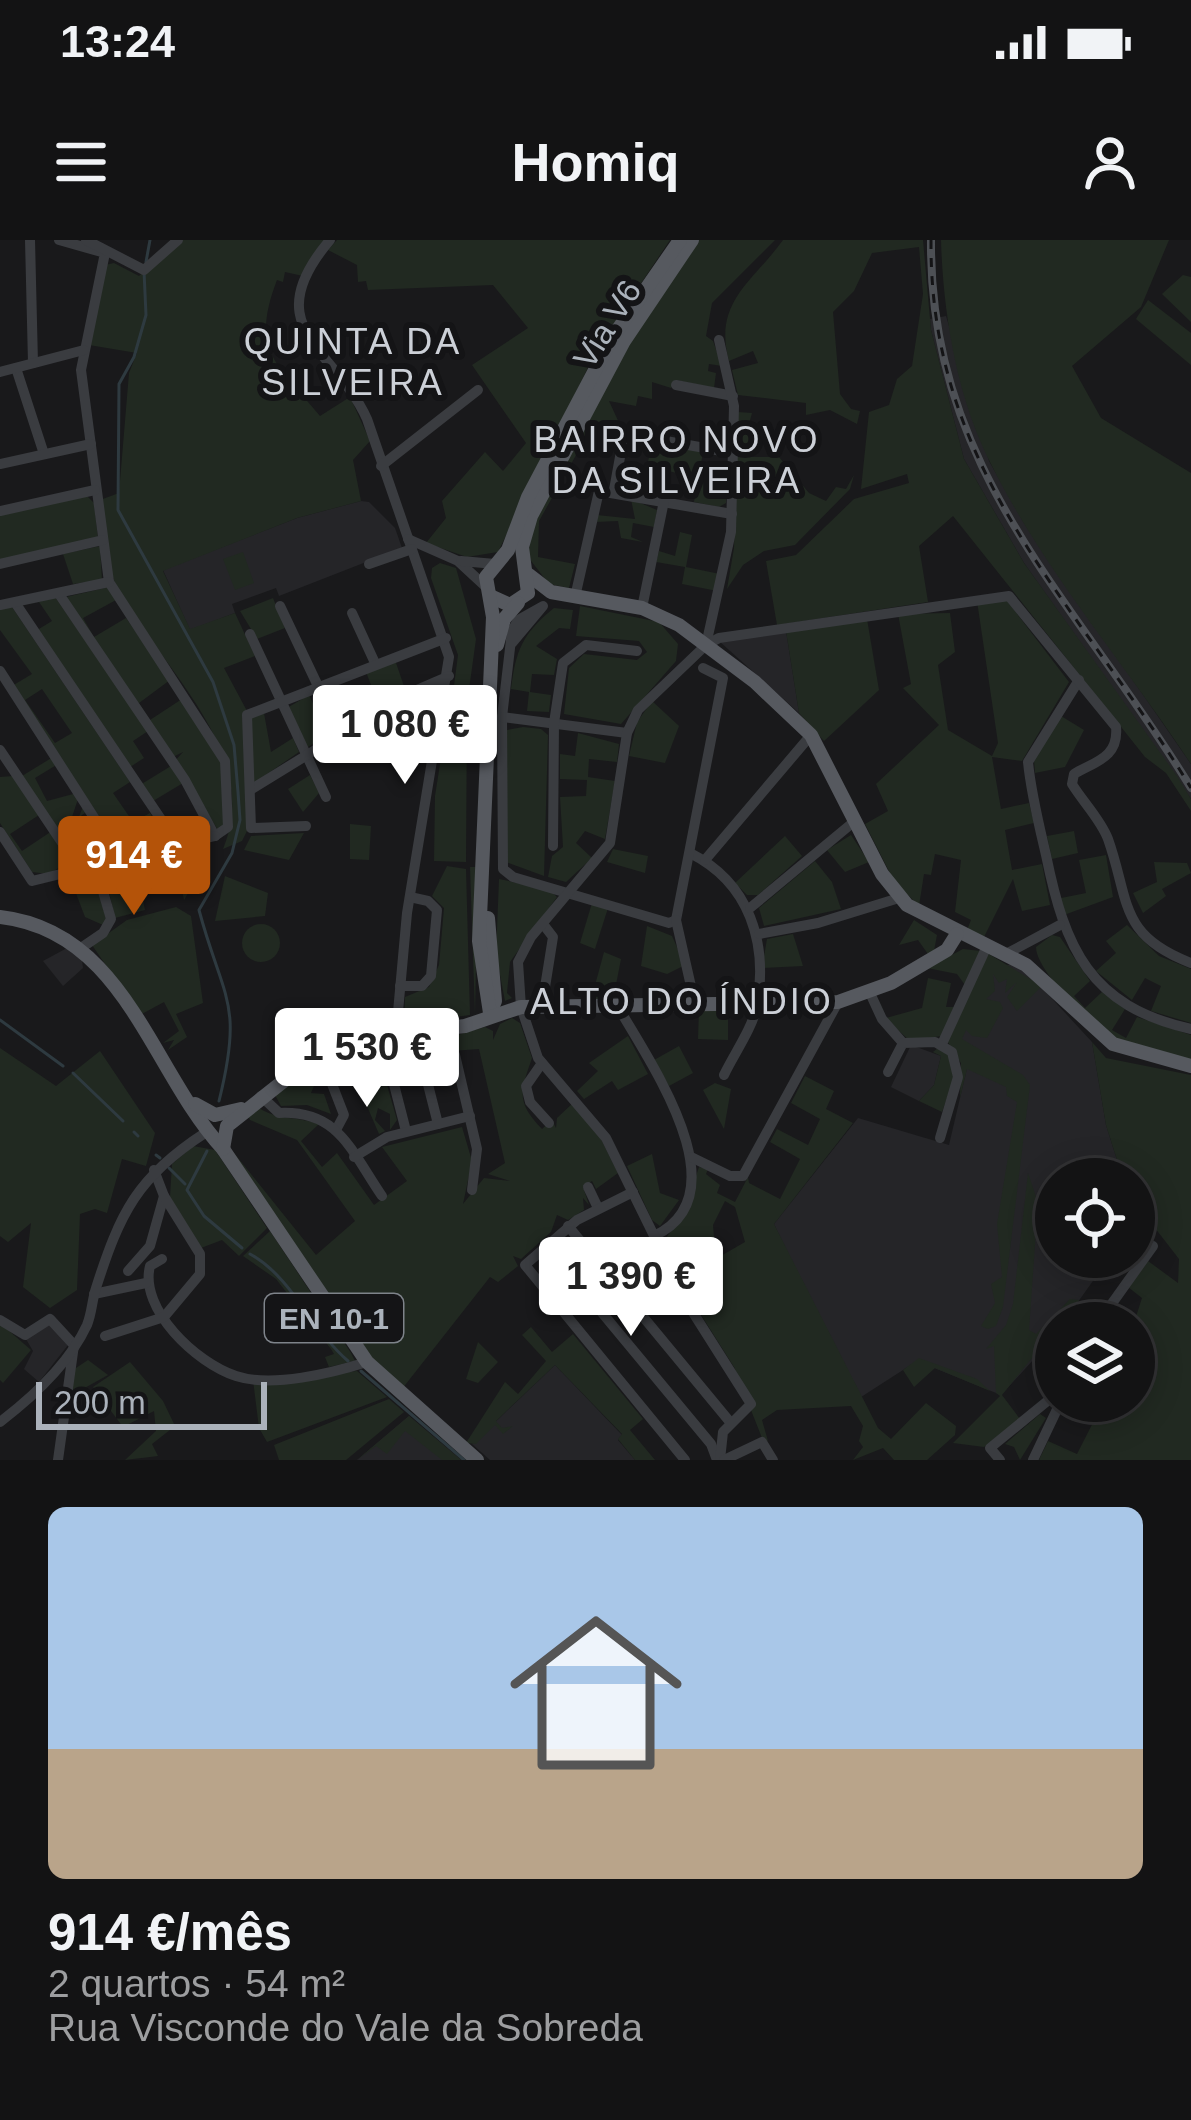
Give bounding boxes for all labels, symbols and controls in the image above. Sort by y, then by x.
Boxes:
text: 13:24 [60,16,175,67]
icon: menu [48,129,114,195]
icon: person [1077,129,1143,195]
text: Homiq [512,132,680,192]
street label: Via V6 [566,273,648,375]
district label: QUINTA DA SILVEIRA [244,321,462,403]
district label: BAIRRO NOVO DA SILVEIRA [533,419,821,501]
pin: 1 080 € [294,685,516,787]
text: 1 080 € [340,702,470,745]
pin: 914 € [50,816,218,918]
text: 914 € [85,833,183,876]
district label: ALTO DO ÍNDIO [530,981,834,1022]
pin: 1 530 € [256,1008,478,1110]
text: 1 530 € [302,1025,432,1068]
map controls [1035,1158,1155,1422]
button: locate [1035,1158,1155,1278]
pin: 1 390 € [520,1237,742,1339]
text: 1 390 € [566,1254,696,1297]
road number: EN 10-1 [265,1294,403,1342]
button: layers [1035,1302,1155,1422]
scale bar [36,1376,267,1429]
text: 200 m [54,1384,146,1421]
icon: home [488,1585,704,1801]
text: 914 €/mês [48,1904,292,1961]
text: 2 quartos · 54 m² [48,1962,345,2005]
text: Rua Visconde do Vale da Sobreda [48,2006,643,2049]

